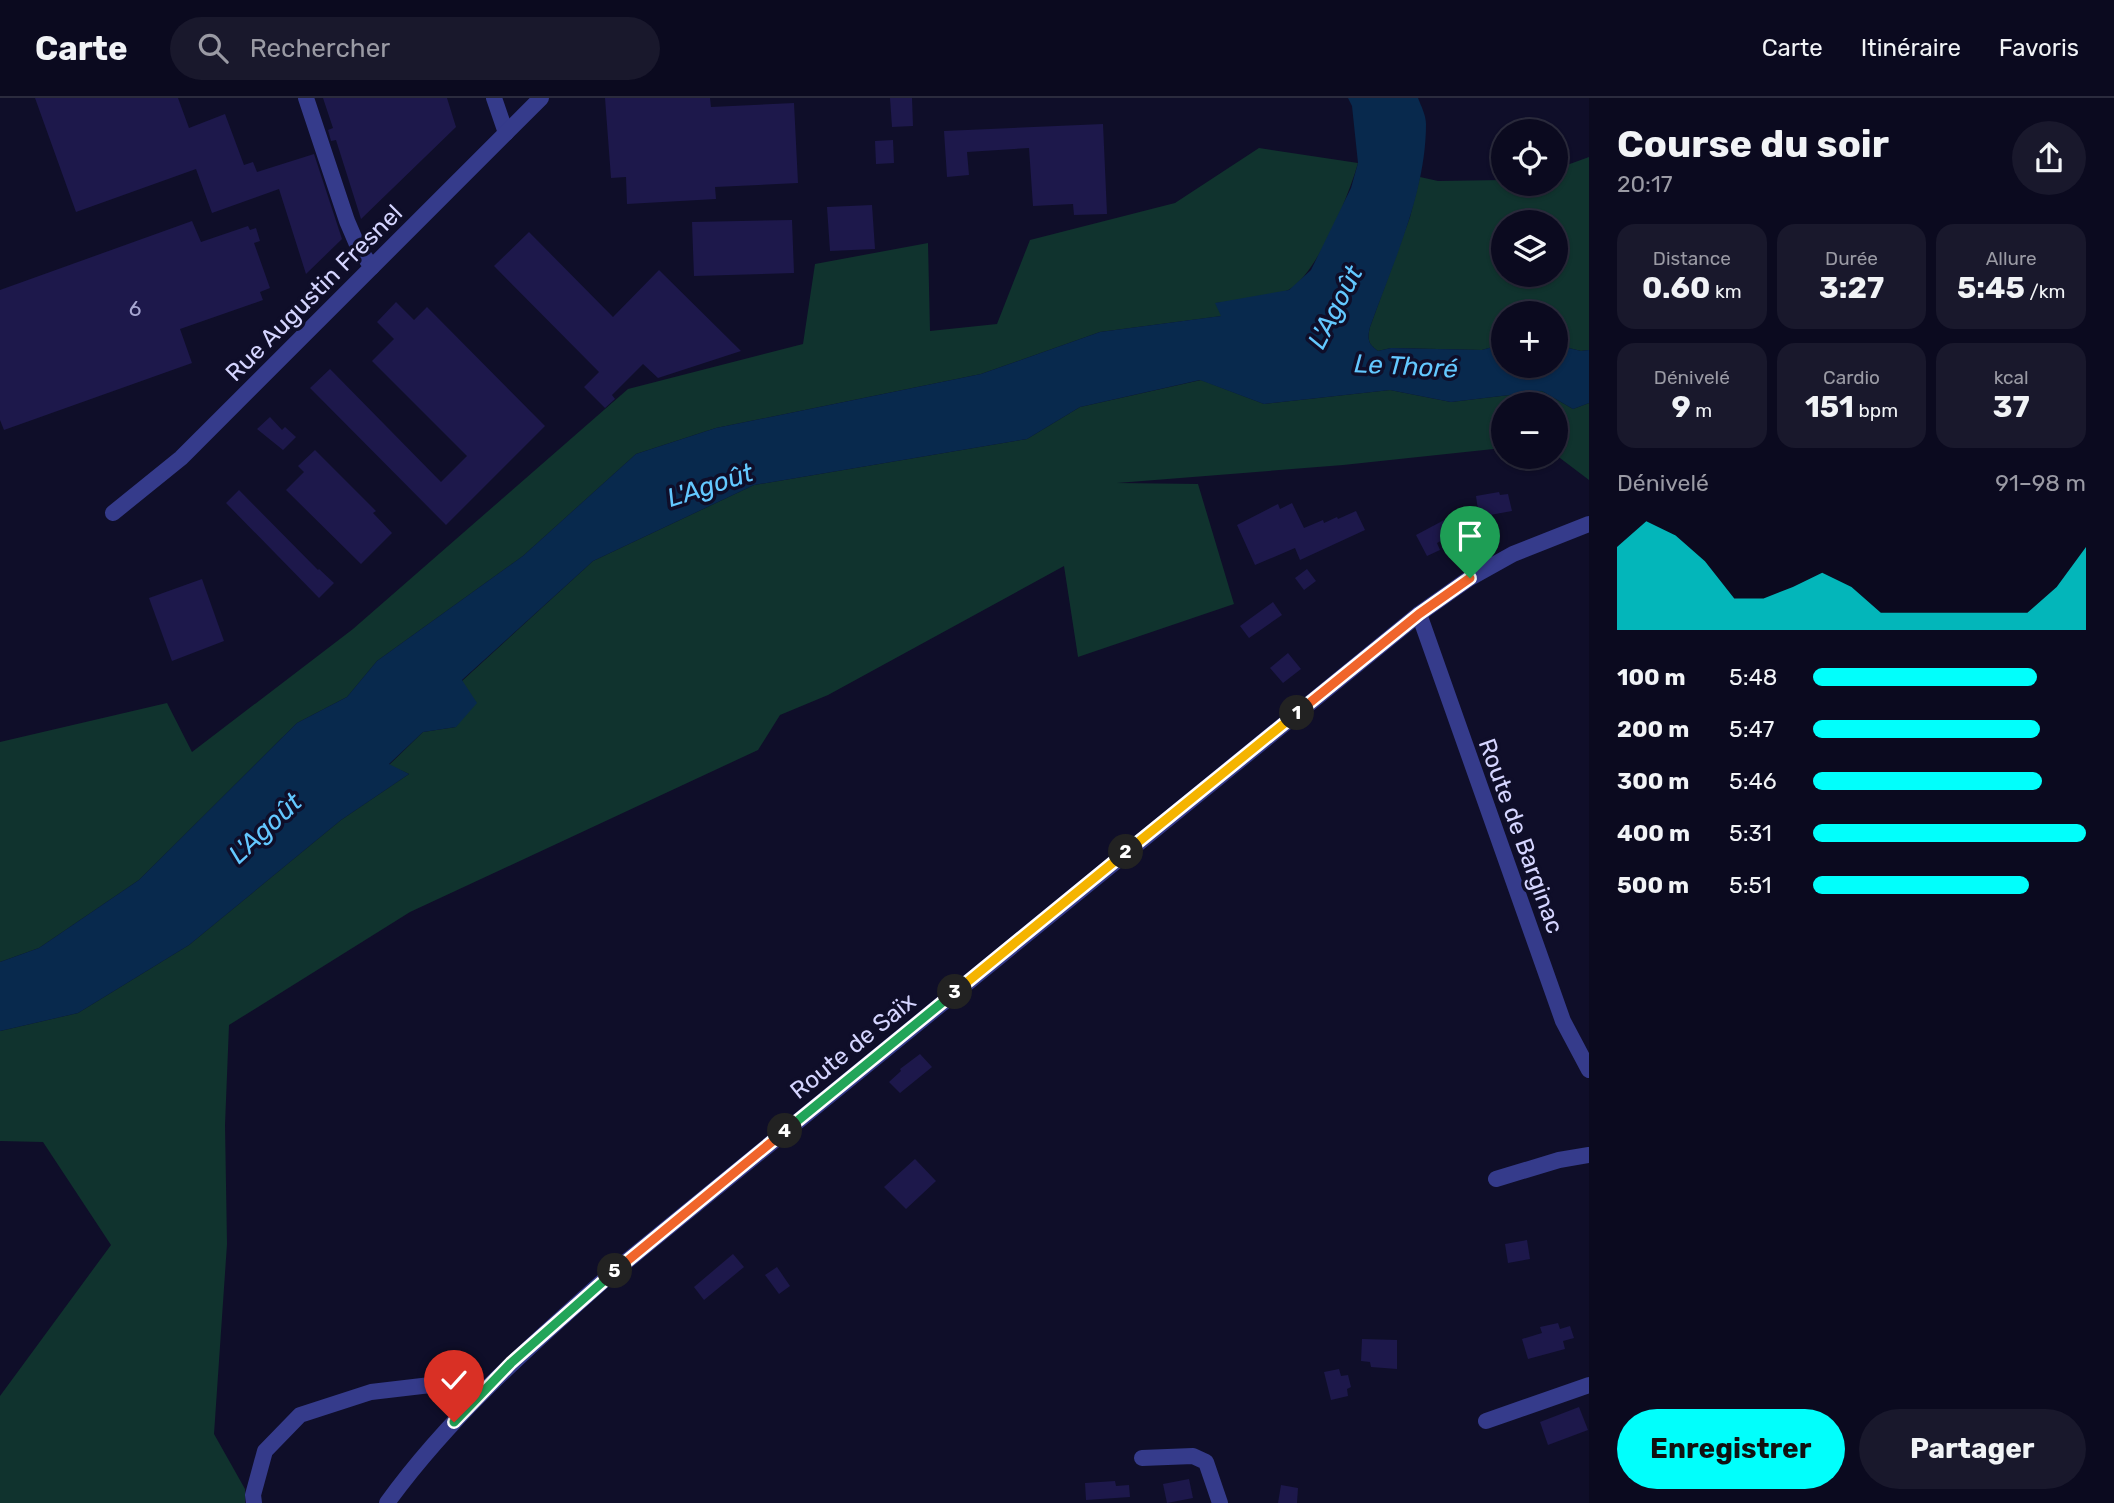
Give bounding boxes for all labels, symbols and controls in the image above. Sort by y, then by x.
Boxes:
search box [170,17,660,80]
text: Carte [35,29,128,68]
icon: search [194,29,232,67]
text: Rechercher [250,33,390,64]
text: Carte [1762,34,1823,62]
text: Itinéraire [1861,34,1961,62]
text: Favoris [1999,34,2079,62]
map controls [1491,119,1568,469]
button: locate [1491,119,1568,196]
text: Course du soir [1617,121,1889,167]
button: share [2012,121,2086,195]
text: 20:17 [1617,170,1673,198]
street label: Rue Augustin Fresnel [220,199,408,387]
button: layers [1491,210,1568,287]
text: Distance [1653,247,1731,270]
text: Durée [1825,247,1878,270]
text: Allure [1986,247,2037,270]
water label: L'Agoût [1301,260,1370,354]
text: 0.60 [1642,270,1710,306]
text: 3:27 [1819,270,1884,306]
text: 5:45 [1957,270,2025,306]
text: km [1710,280,1742,303]
text: /km [2025,280,2065,303]
house number: 6 [129,296,141,321]
button: + [1491,301,1568,378]
water label: Le Thoré [1353,348,1459,385]
text: Dénivelé [1654,366,1730,389]
text: Cardio [1823,366,1880,389]
text: kcal [1994,366,2029,389]
text: 9 [1671,389,1691,425]
text: 151 [1805,389,1854,425]
text: 37 [1993,389,2030,425]
button: − [1491,392,1568,469]
text: m [1691,399,1712,422]
text: bpm [1854,399,1898,422]
water label: L'Agoût [663,457,758,514]
text: Dénivelé [1617,469,1709,497]
text: 91–98 m [1995,469,2086,497]
pin [1440,506,1500,578]
icon: arrive [1451,517,1489,555]
text: 100 m [1617,663,1686,691]
text: 5:48 [1729,663,1777,691]
pin: 1 [1280,696,1314,730]
text: 1 [1292,701,1301,724]
text: 200 m [1617,715,1689,743]
text: 5:47 [1729,715,1774,743]
street label: Route de Barginac [1473,735,1569,937]
text: 300 m [1617,767,1689,795]
text: 5:46 [1729,767,1777,795]
water label: L'Agoût [222,786,309,870]
text: 400 m [1617,819,1690,847]
text: 5:31 [1729,819,1772,847]
pin: 2 [1108,834,1144,870]
text: 2 [1119,840,1132,863]
text: 500 m [1617,871,1689,899]
text: 5:51 [1729,871,1772,899]
pin: 3 [937,974,972,1010]
text: 3 [948,980,961,1003]
street label: Route de Saïx [785,987,921,1105]
pin: 4 [768,1114,802,1148]
text: 4 [778,1119,791,1142]
pin: 5 [598,1254,632,1288]
text: 5 [608,1259,621,1282]
pin [424,1350,484,1422]
icon: check [435,1361,473,1399]
button: Enregistrer [1617,1409,1845,1489]
button: Partager [1859,1409,2086,1489]

